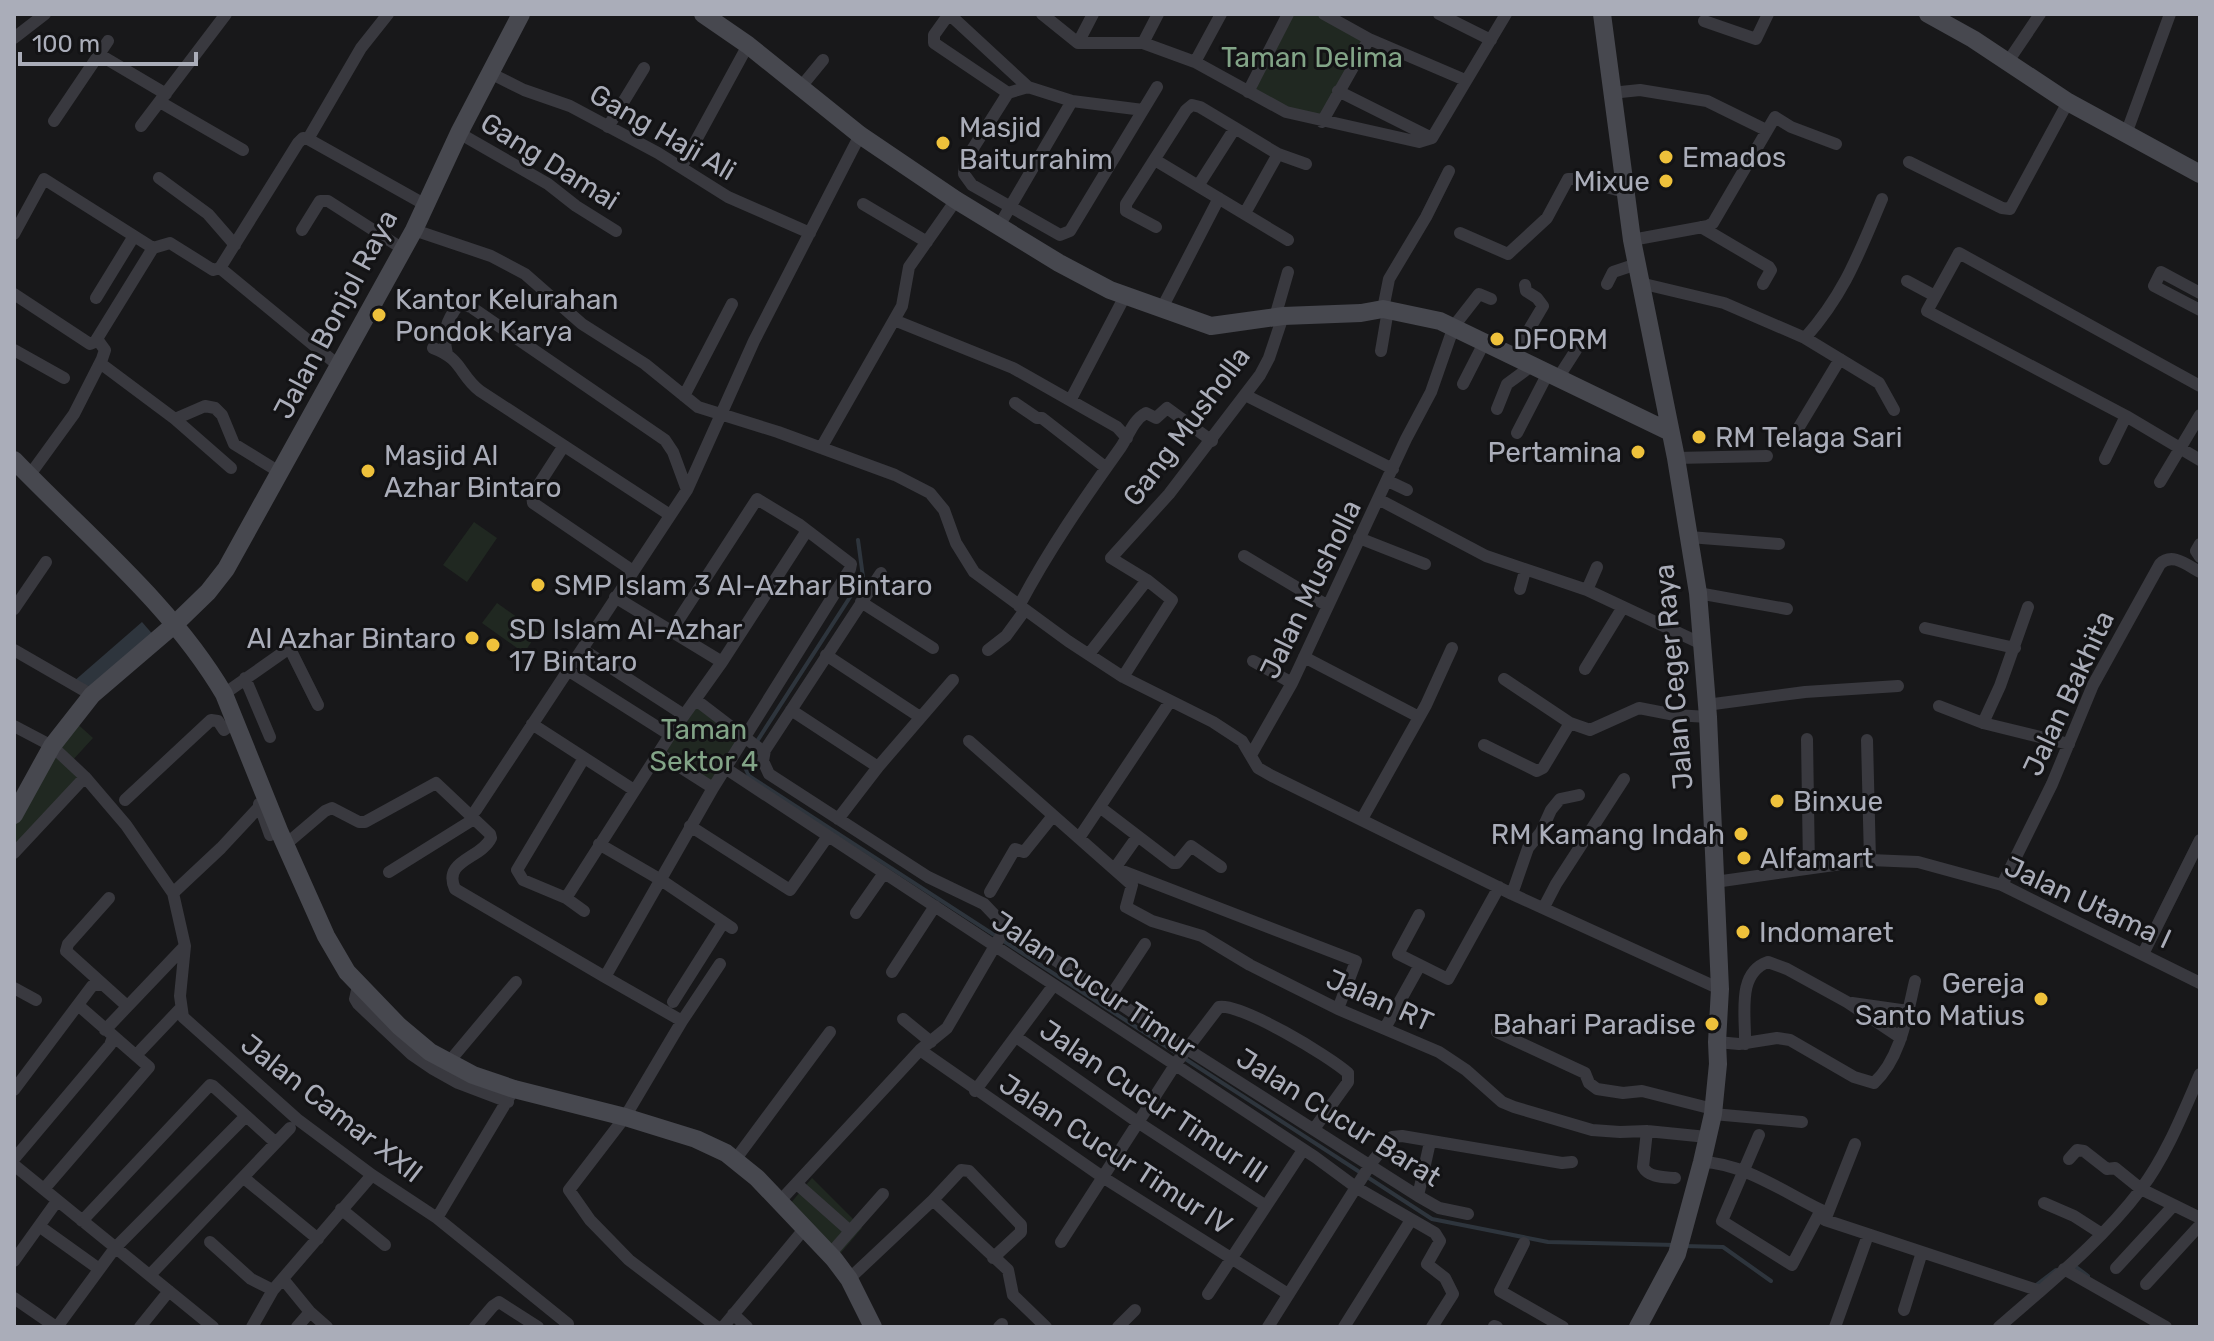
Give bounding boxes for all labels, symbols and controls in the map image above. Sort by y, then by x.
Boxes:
scale bar [20,16,196,66]
text: 100 m [32,30,100,58]
park label: Taman Delima [1221,41,1403,74]
street label: Gang Haji Ali [584,77,742,188]
street label: Gang Damai [474,106,625,217]
place label: Masjid Baiturrahim [959,111,1113,176]
marker: Masjid Baiturrahim [934,134,952,152]
place label: Emados [1682,141,1786,174]
marker: Emados [1657,148,1675,166]
place label: Mixue [1573,165,1650,198]
marker: Mixue [1657,172,1675,190]
street label: Jalan Bonjol Raya [267,204,404,424]
place label: Kantor Kelurahan Pondok Karya [395,283,618,348]
marker: Kantor Kelurahan Pondok Karya [370,306,388,324]
place label: DFORM [1513,323,1608,356]
marker: DFORM [1488,330,1506,348]
street label: Gang Musholla [1116,340,1257,512]
place label: RM Telaga Sari [1715,421,1903,454]
marker: RM Telaga Sari [1690,428,1708,446]
place label: Pertamina [1487,436,1622,469]
place label: Masjid Al Azhar Bintaro [384,439,561,504]
marker: Pertamina [1629,443,1647,461]
marker: Masjid Al Azhar Bintaro [359,462,377,480]
street label: Jalan Musholla [1253,494,1368,684]
street label: Jalan Ceger Raya [1647,563,1700,791]
place label: SMP Islam 3 Al-Azhar Bintaro [554,569,933,602]
marker: SMP Islam 3 Al-Azhar Bintaro [529,576,547,594]
street label: Jalan Bakhita [2016,606,2121,781]
place label: SD Islam Al-Azhar 17 Bintaro [509,613,743,678]
place label: Al Azhar Bintaro [247,622,456,655]
marker: Al Azhar Bintaro [463,629,481,647]
marker: SD Islam Al-Azhar 17 Bintaro [484,636,502,654]
park label: Taman Sektor 4 [650,713,758,778]
place label: Binxue [1793,785,1883,818]
marker: Binxue [1768,792,1786,810]
place label: RM Kamang Indah [1491,818,1725,851]
marker: RM Kamang Indah [1732,825,1750,843]
place label: Alfamart [1760,842,1874,875]
marker: Alfamart [1735,849,1753,867]
street label: Jalan Utama I [1999,849,2176,955]
street label: Jalan Cucur Timur [986,904,1202,1065]
place label: Indomaret [1759,916,1894,949]
marker: Indomaret [1734,923,1752,941]
street label: Jalan RT [1321,962,1438,1039]
place label: Gereja Santo Matius [1855,967,2025,1032]
marker: Gereja Santo Matius [2032,990,2050,1008]
place label: Bahari Paradise [1493,1008,1696,1041]
street label: Jalan Cucur Timur III [1034,1013,1274,1190]
marker: Bahari Paradise [1703,1015,1721,1033]
street label: Jalan Camar XXII [234,1027,429,1190]
street label: Jalan Cucur Barat [1230,1041,1447,1194]
street label: Jalan Cucur Timur IV [993,1067,1238,1242]

